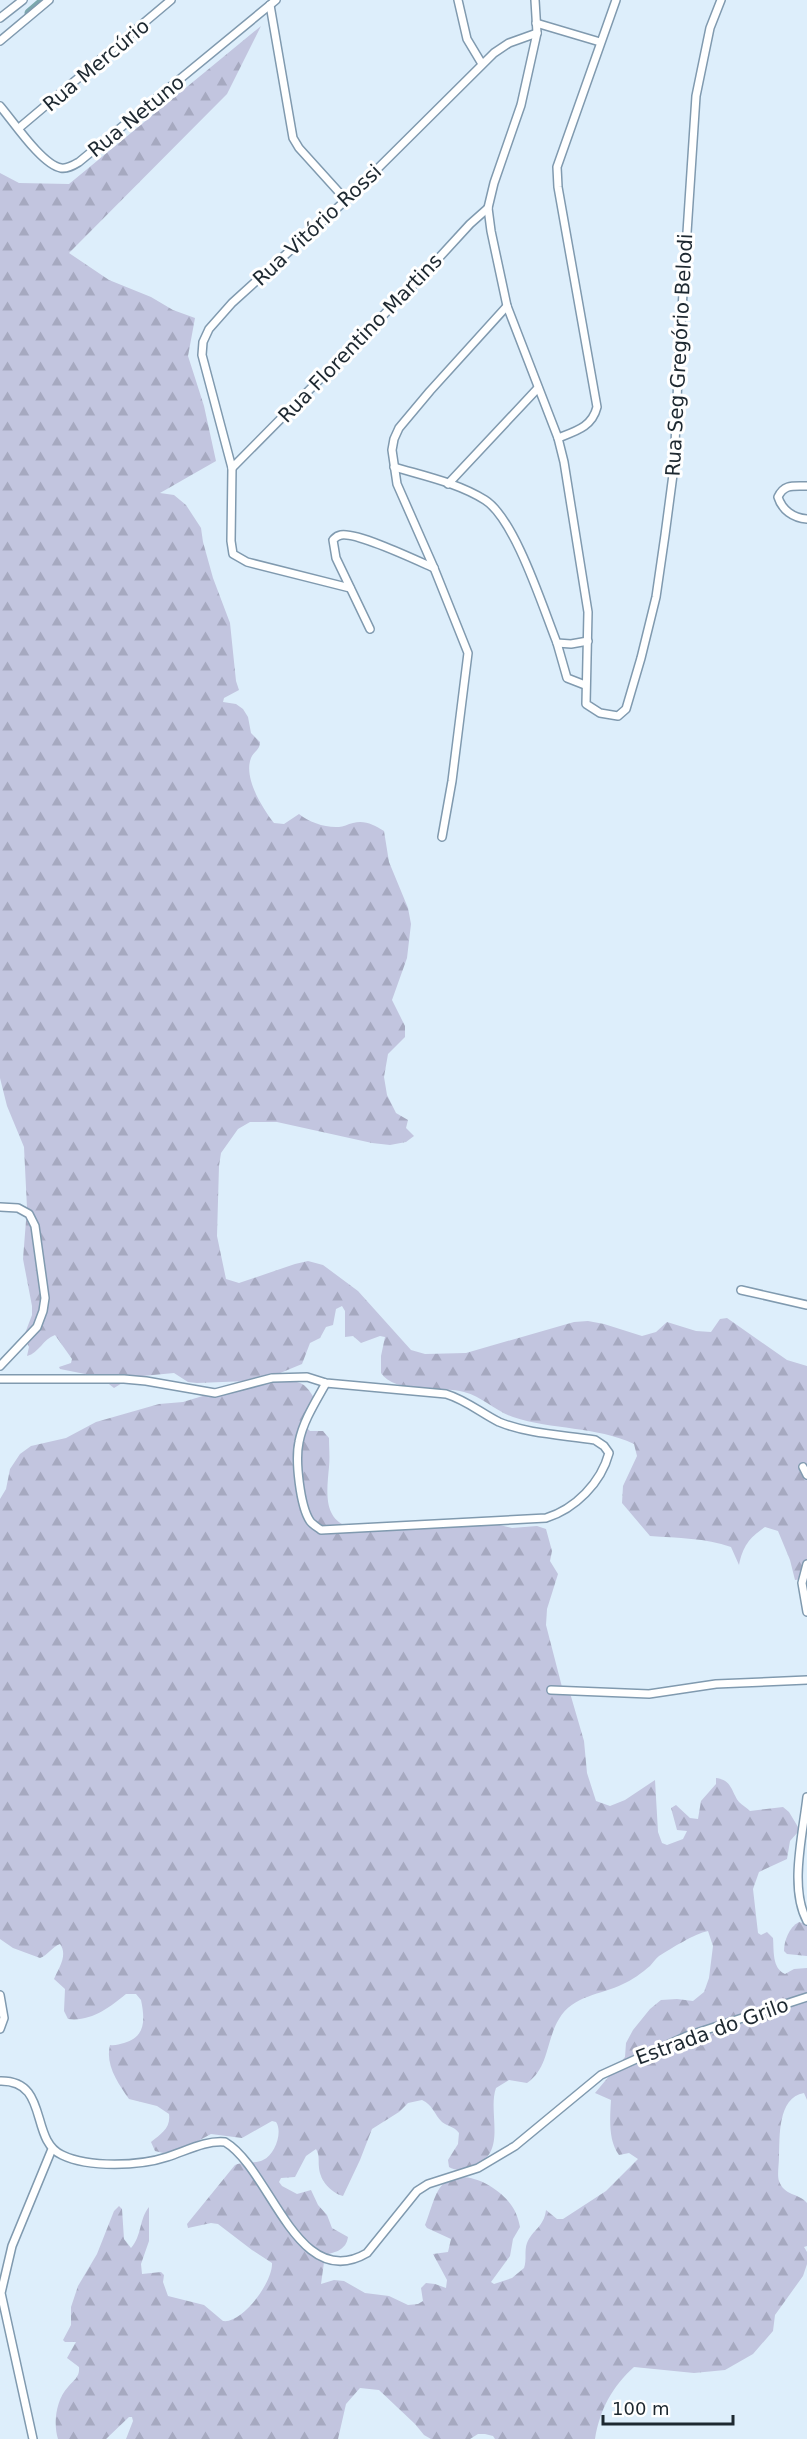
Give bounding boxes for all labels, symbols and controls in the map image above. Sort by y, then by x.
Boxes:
street label: Rua Mercúrio [38,14,154,116]
street label: Rua Netuno [83,70,189,162]
street label: Rua Vitório Rossi [248,159,386,291]
street label: Rua Seg Gregório Belodi [661,233,697,477]
street label: Rua Florentino Martins [273,249,447,427]
street label: Estrada do Grilo [632,1992,792,2070]
scale bar [603,2388,734,2426]
text: 100 m [612,2398,670,2419]

